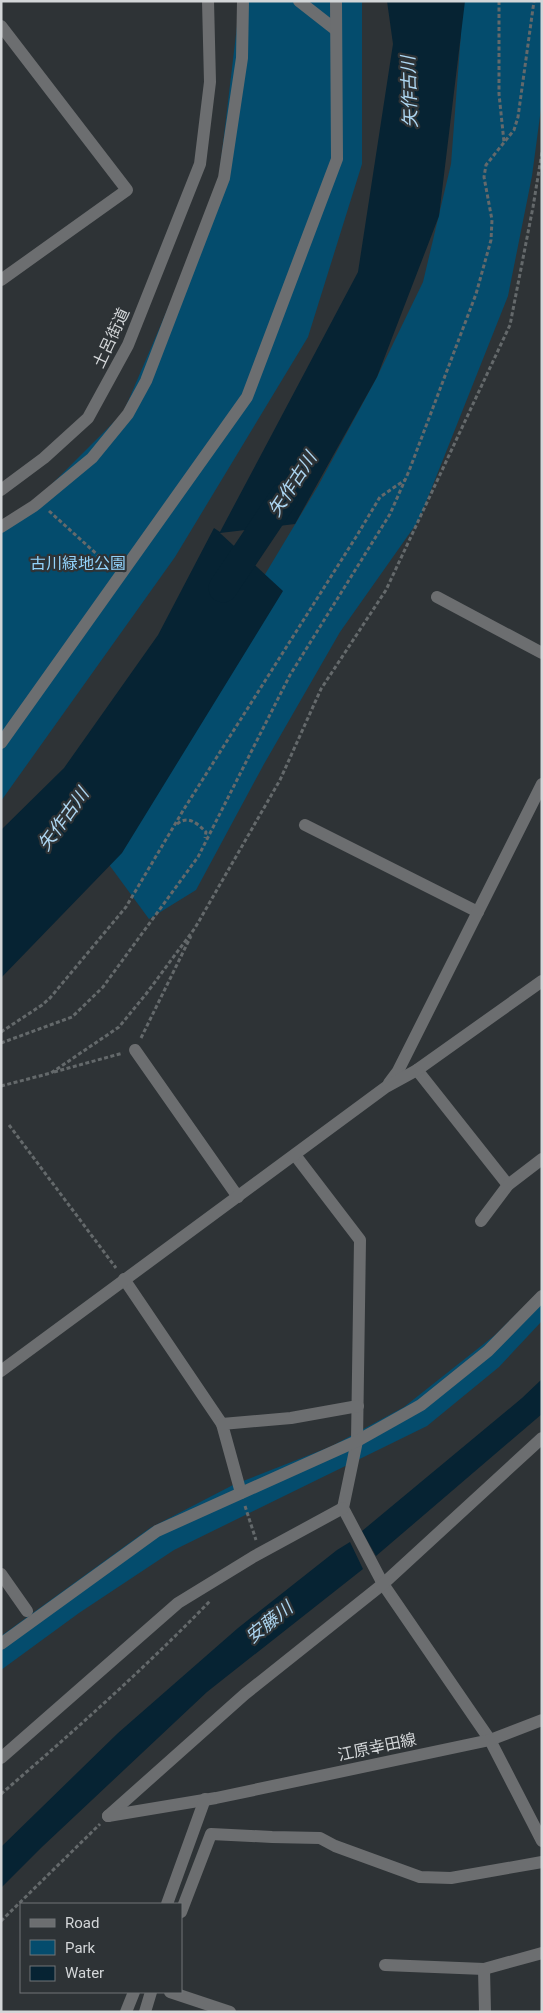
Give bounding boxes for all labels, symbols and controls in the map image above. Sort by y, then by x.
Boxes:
water label: 矢作古川 [397,54,421,128]
street label: 土呂街道 [89,305,133,371]
water label: 矢作古川 [264,446,322,520]
park label: 古川緑地公園 [30,554,126,573]
water label: 矢作古川 [33,782,94,854]
water label: 安藤川 [241,1596,298,1647]
street label: 江原幸田線 [336,1729,418,1765]
legend [20,1903,182,1993]
text: Road [65,1914,99,1932]
text: Park [65,1939,96,1957]
text: Water [65,1964,104,1982]

